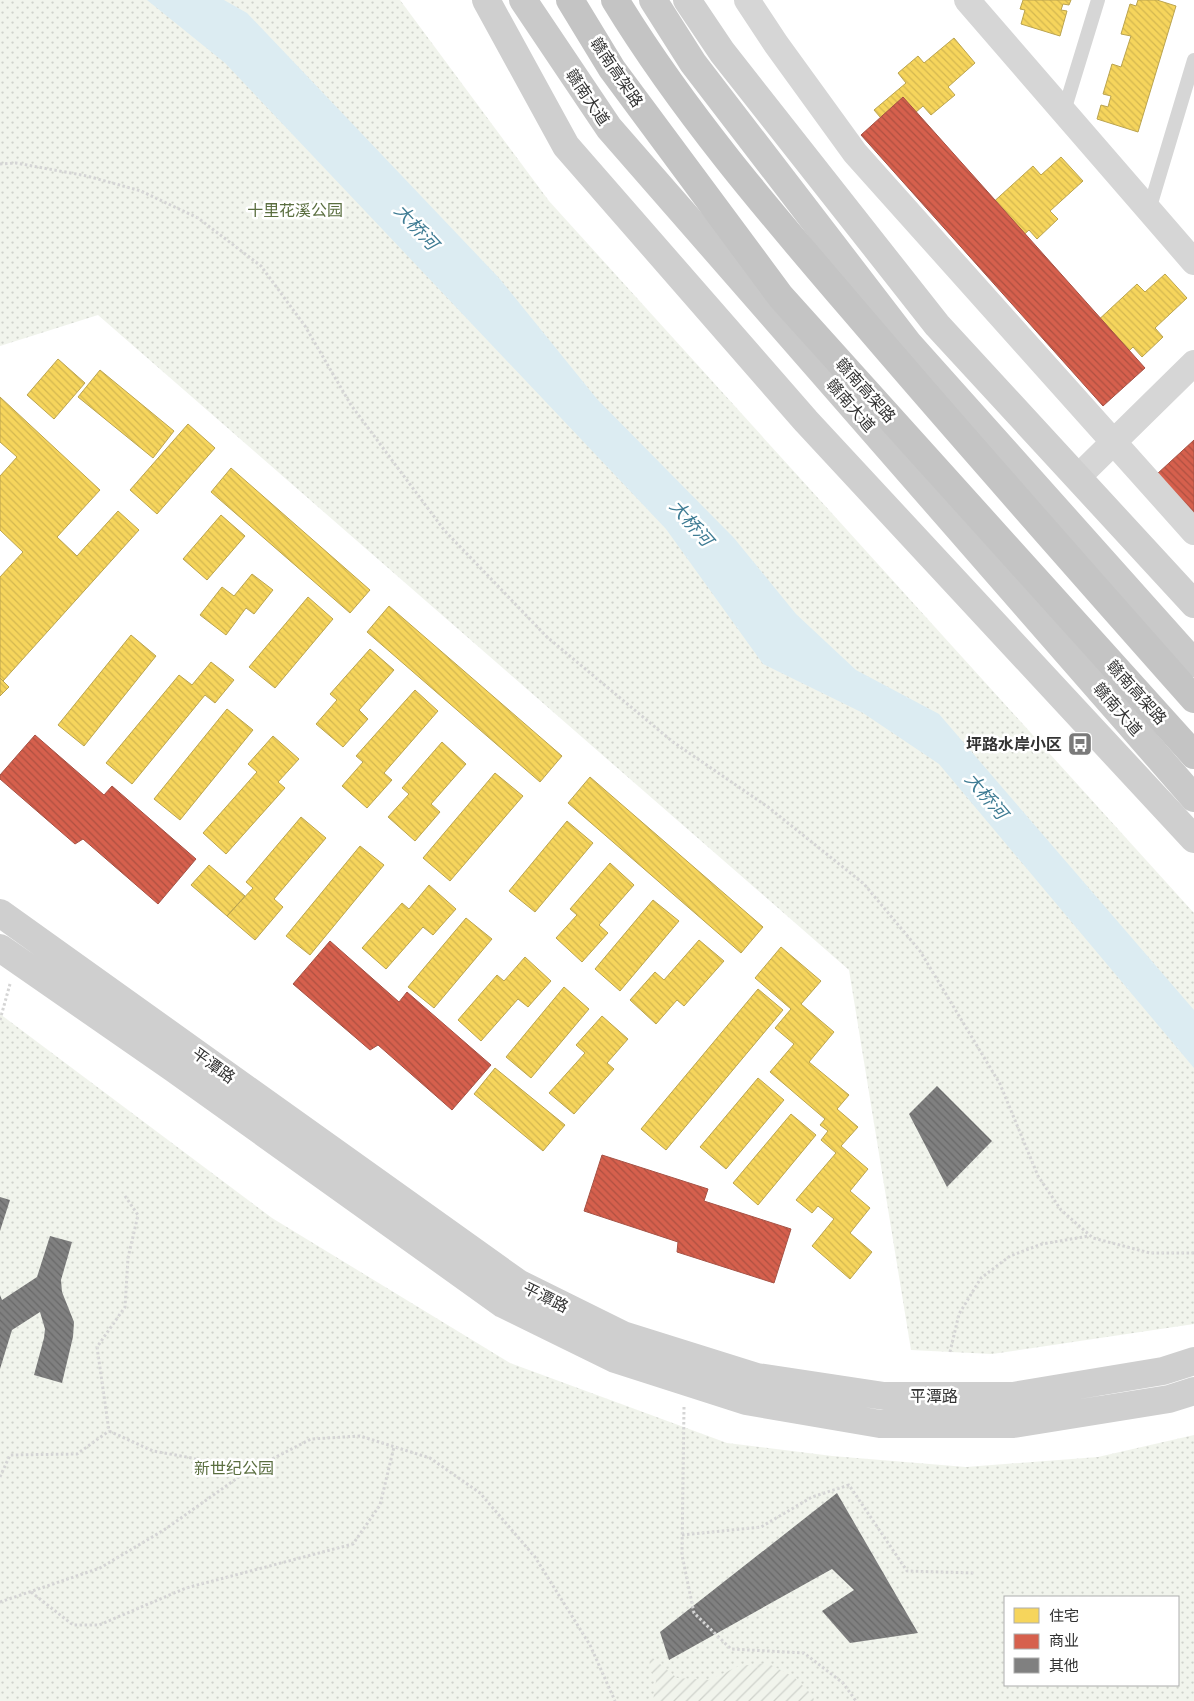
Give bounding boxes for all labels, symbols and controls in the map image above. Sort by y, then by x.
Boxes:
street label: 赣南高架路 [586,33,648,111]
street label: 赣南大道 [561,64,615,130]
water label: 大桥河 [390,198,446,256]
park label: 十里花溪公园 [247,199,343,221]
street label: 赣南高架路 [831,353,901,427]
street label: 赣南大道 [822,374,880,436]
water label: 大桥河 [665,494,720,553]
street label: 赣南高架路 [1102,655,1172,729]
street label: 赣南大道 [1089,678,1147,740]
bus stop icon: 坪路水岸小区 [1067,731,1093,757]
place label: 坪路水岸小区 [966,733,1062,755]
water label: 大桥河 [960,767,1015,826]
street label: 平潭路 [188,1042,240,1088]
street label: 平潭路 [520,1277,572,1317]
street label: 平潭路 [910,1385,958,1407]
park label: 新世纪公园 [194,1457,274,1479]
legend [1004,1596,1179,1686]
text: 住宅 [1049,1605,1079,1625]
text: 商业 [1049,1630,1079,1650]
text: 其他 [1049,1655,1079,1675]

